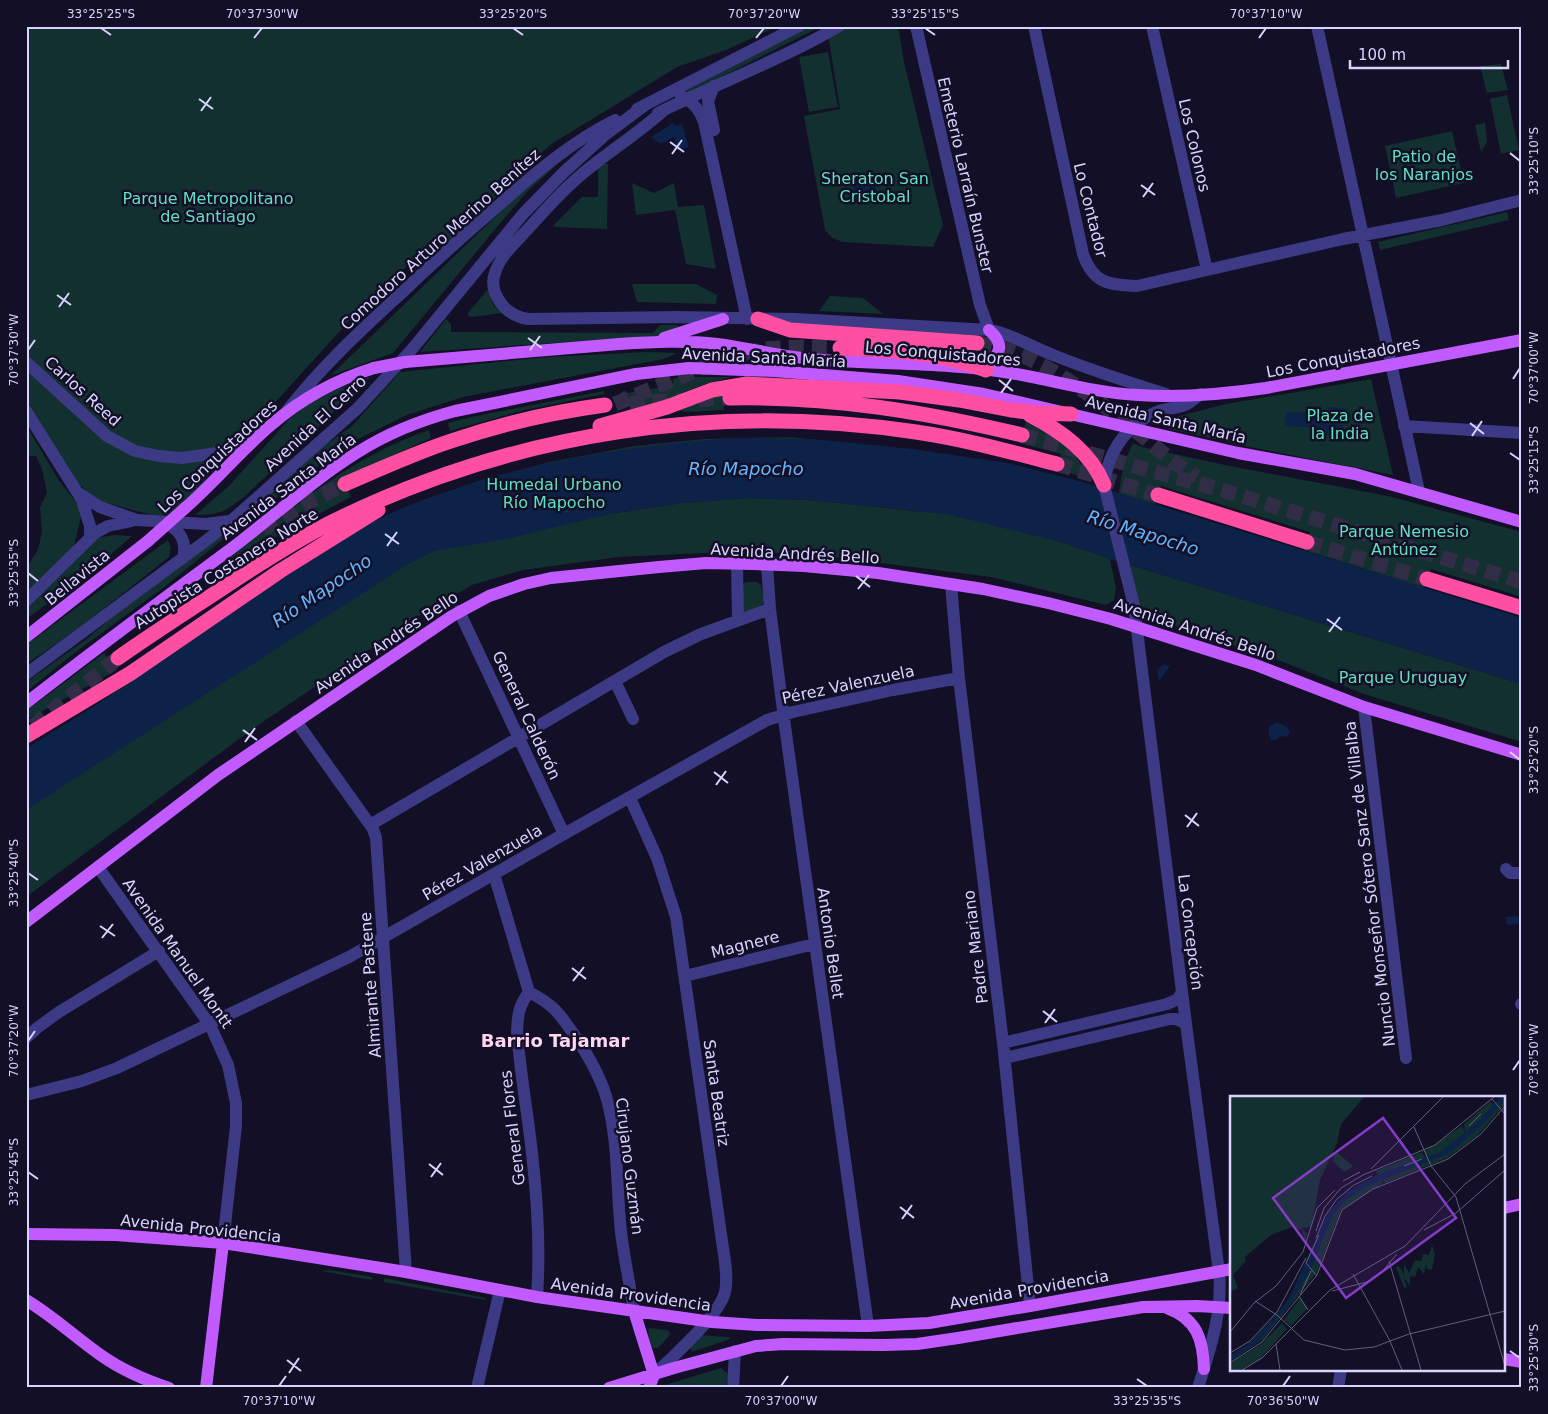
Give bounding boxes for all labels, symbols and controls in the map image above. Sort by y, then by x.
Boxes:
text: 33°25'25"S [67,7,135,21]
text: 70°37'30"W [226,7,298,21]
text: 33°25'20"S [479,7,547,21]
text: 70°37'20"W [728,7,800,21]
text: 33°25'15"S [891,7,959,21]
text: 70°37'10"W [1230,7,1302,21]
scale bar [1350,38,1508,70]
text: 100 m [1358,46,1406,64]
street label: Emeterio Larraín Bunster [934,75,997,276]
street label: Los Colonos [1175,97,1214,194]
text: 33°25'10"S [1527,127,1541,195]
street label: Comodoro Arturo Merino Benítez [337,145,544,334]
park label: Patio de los Naranjos [1375,147,1473,184]
street label: Lo Contador [1070,161,1112,260]
park label: Sheraton San Cristobal [821,169,929,206]
park label: Parque Metropolitano de Santiago [122,189,294,226]
text: 70°37'30"W [7,314,21,386]
text: 70°37'00"W [1527,332,1541,404]
street label: Los Conquistadores [1264,333,1422,382]
street label: Los Conquistadores [864,337,1022,370]
street label: Avenida Santa María [681,344,847,371]
street label: Carlos Reed [41,352,124,430]
street label: Avenida El Cerro [261,371,370,475]
street label: Avenida Santa María [1084,392,1248,447]
street label: Los Conquistadores [154,396,281,517]
park label: Plaza de la India [1306,406,1374,443]
text: 33°25'15"S [1527,426,1541,494]
street label: Avenida Santa María [217,429,360,544]
water label: Río Mapocho [688,458,804,479]
park label: Humedal Urbano Río Mapocho [486,475,622,512]
street label: Autopista Costanera Norte [131,504,321,633]
water label: Río Mapocho [1085,506,1201,559]
park label: Parque Nemesio Antúnez [1339,522,1469,559]
text: 33°25'35"S [7,539,21,607]
street label: Avenida Andrés Bello [710,540,880,567]
street label: Bellavista [41,546,114,609]
water label: Río Mapocho [268,550,375,632]
street label: Avenida Andrés Bello [311,587,462,698]
street label: Avenida Andrés Bello [1111,594,1278,665]
street label: General Calderón [488,648,565,783]
street label: Pérez Valenzuela [780,661,916,708]
park label: Parque Uruguay [1339,668,1467,687]
street label: Nuncio Monseñor Sótero Sanz de Villalba [1340,720,1399,1048]
text: 33°25'20"S [1527,726,1541,794]
street label: Pérez Valenzuela [419,820,545,904]
text: 33°25'40"S [7,839,21,907]
street label: La Concepción [1174,873,1207,991]
street label: Avenida Manuel Montt [119,875,237,1032]
street label: Antonio Bellet [813,886,848,1000]
street label: Padre Mariano [959,889,992,1005]
street label: Almirante Pastene [356,911,385,1059]
street label: Magnere [709,927,781,962]
text: 70°37'20"W [7,1005,21,1077]
text: 70°36'50"W [1527,1024,1541,1096]
district label: Barrio Tajamar [481,1030,629,1051]
street label: Santa Beatriz [700,1038,733,1148]
street label: General Flores [496,1069,529,1187]
street label: Cirujano Guzmán [612,1096,647,1236]
inset map [1230,1096,1506,1372]
text: 33°25'45"S [7,1138,21,1206]
street label: Avenida Providencia [120,1211,282,1246]
street label: Avenida Providencia [948,1266,1110,1313]
street label: Avenida Providencia [550,1274,712,1315]
text: 33°25'30"S [1527,1324,1541,1392]
text: 70°37'10"W [243,1394,315,1408]
text: 70°37'00"W [745,1394,817,1408]
text: 33°25'35"S [1113,1394,1181,1408]
text: 70°36'50"W [1247,1394,1319,1408]

